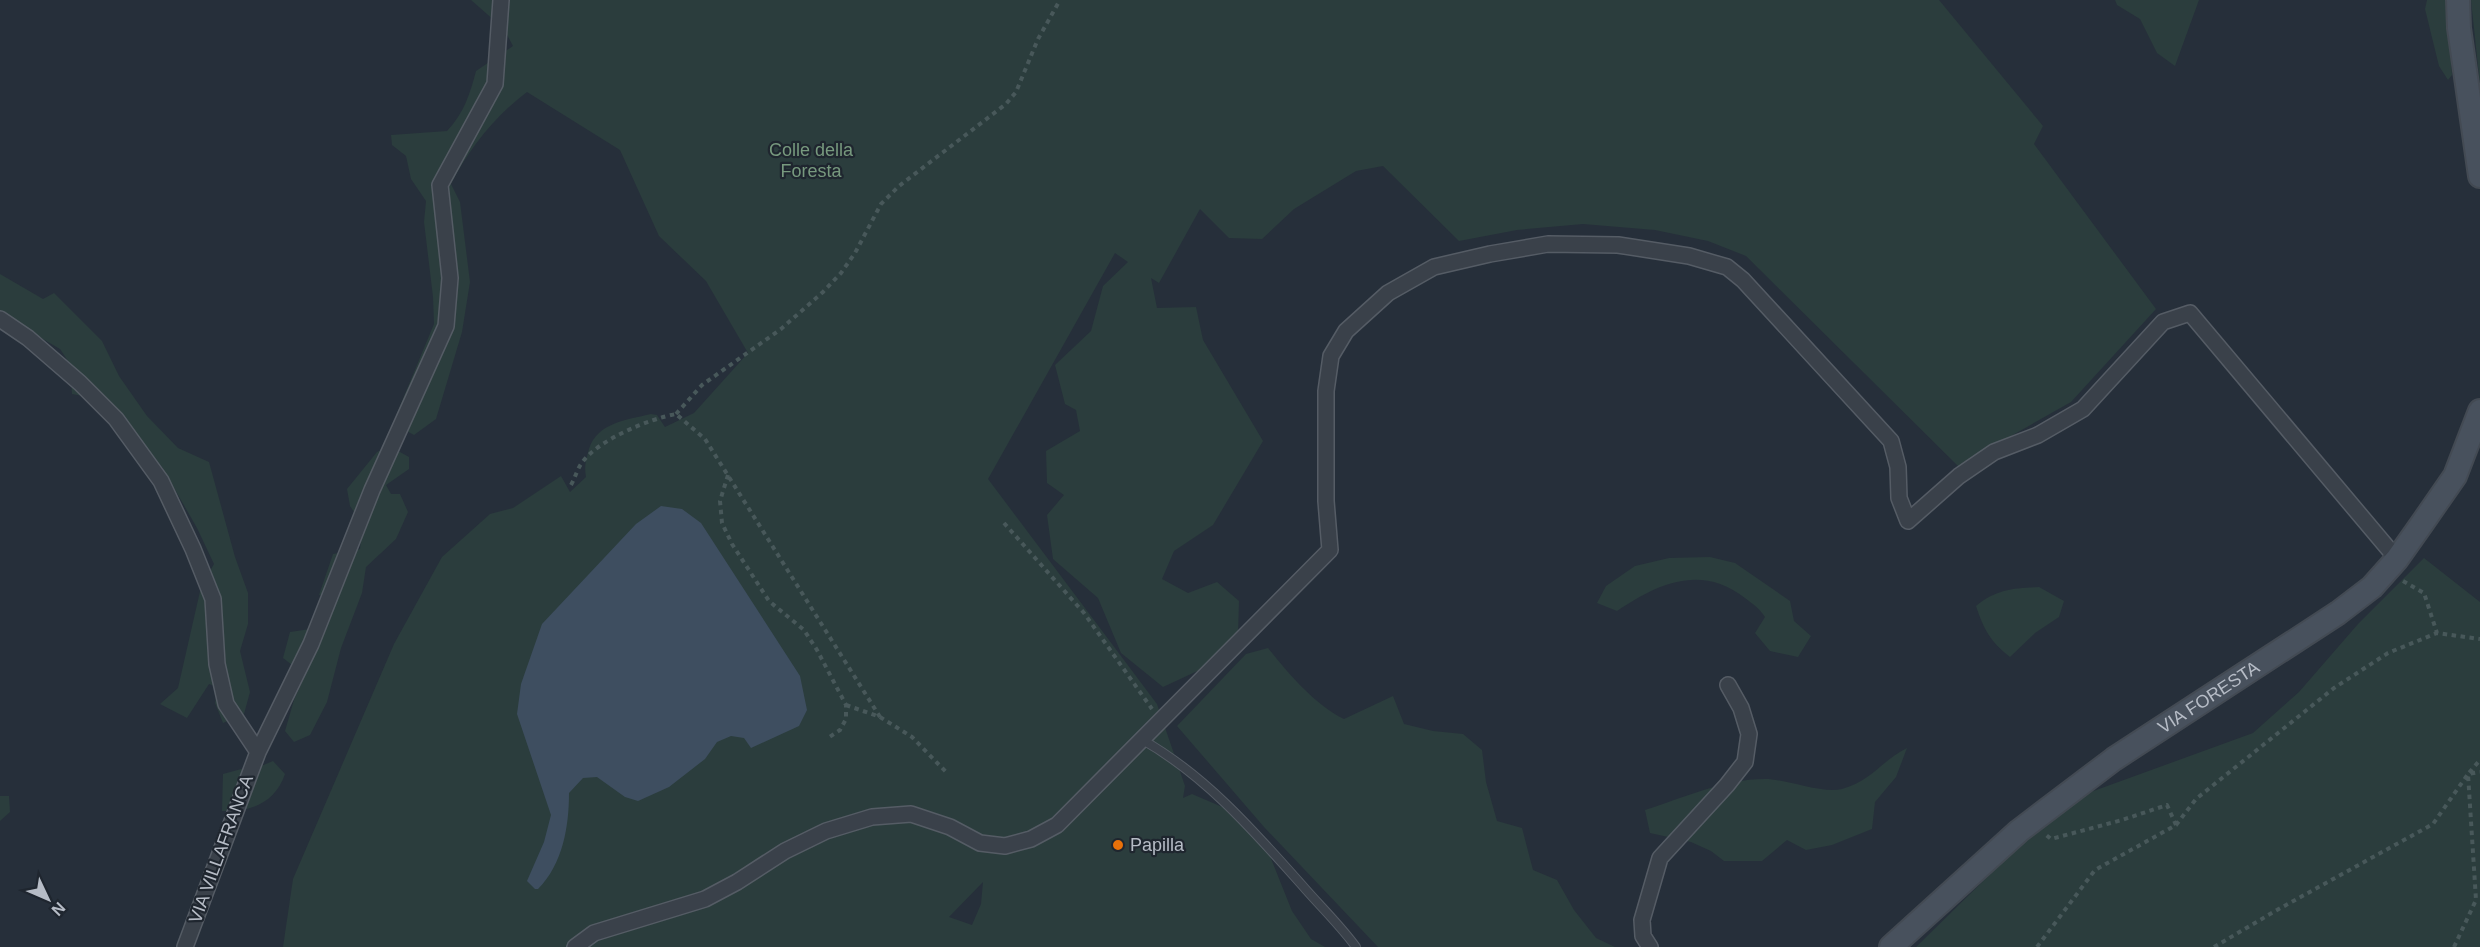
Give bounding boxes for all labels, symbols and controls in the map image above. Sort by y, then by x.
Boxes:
park label: Colle della Foresta [769,140,854,181]
street label: VIA FORESTA [2154,657,2263,738]
street label: VIA VILLAFRANCA [185,772,257,926]
place label: Papilla [1130,835,1185,855]
marker: Papilla [1111,838,1125,852]
north arrow [18,869,78,929]
text: N [48,899,69,919]

